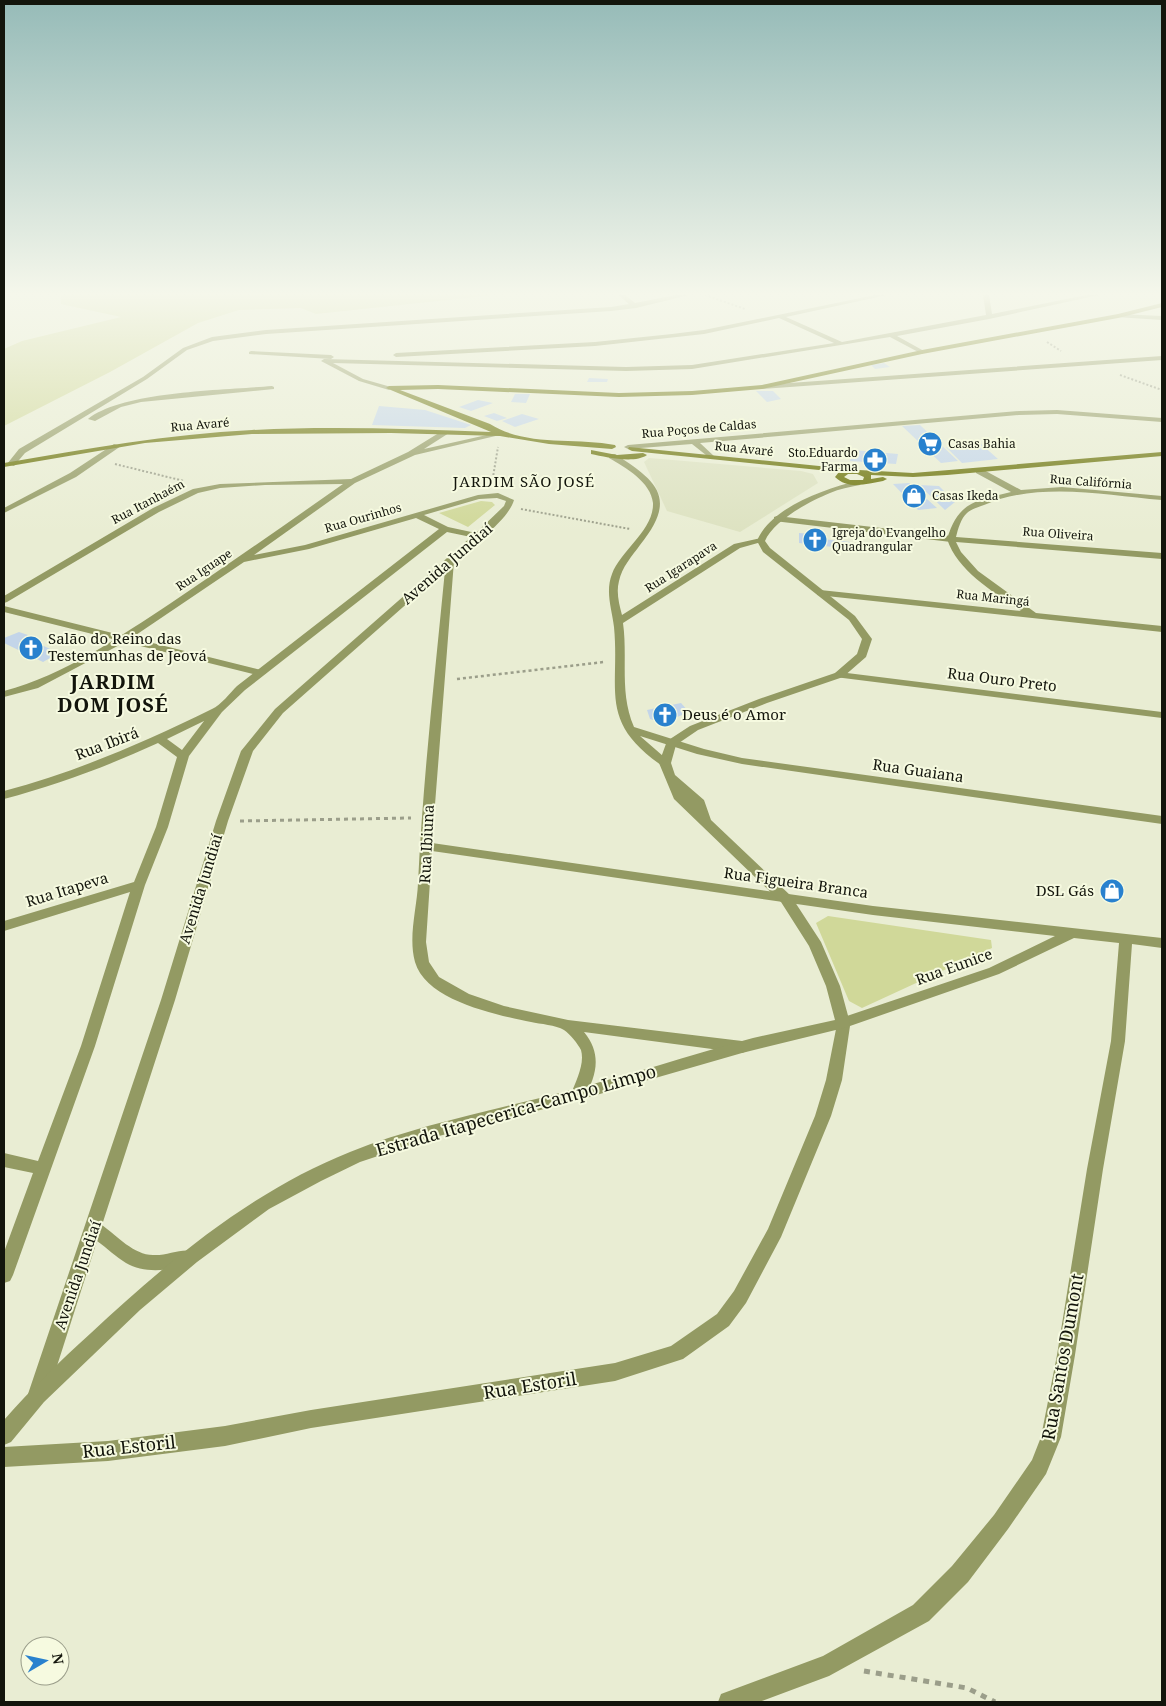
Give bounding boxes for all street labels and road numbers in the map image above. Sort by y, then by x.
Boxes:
street label: Rua Avaré [170,413,230,436]
street label: Rua Poços de Caldas [641,415,757,442]
street label: Rua Avaré [714,437,774,460]
street label: Rua Califórnia [1049,470,1133,493]
street label: Rua Itanhaém [108,475,187,528]
street label: Rua Ourinhos [323,498,403,537]
street label: Avenida Jundiaí [397,518,496,608]
street label: Rua Oliveira [1022,523,1094,544]
street label: Rua Igarapava [641,537,720,596]
street label: Rua Iguape [172,545,235,595]
street label: Rua Maringá [955,585,1031,610]
street label: Rua Ouro Preto [946,662,1058,696]
street label: Rua Ibirá [72,722,141,764]
street label: Rua Guaiana [871,754,965,786]
street label: Rua Ibiuna [414,804,438,884]
street label: Avenida Jundiaí [174,831,226,946]
street label: Rua Figueira Branca [723,862,870,902]
street label: Rua Itapeva [23,867,110,911]
street label: Rua Eunice [912,943,995,989]
street label: Estrada Itapecerica-Campo Limpo [373,1058,659,1162]
street label: Avenida Jundiaí [49,1217,105,1332]
street label: Rua Santos Dumont [1036,1272,1089,1442]
street label: Rua Estoril [482,1366,579,1404]
street label: Rua Estoril [81,1429,177,1463]

